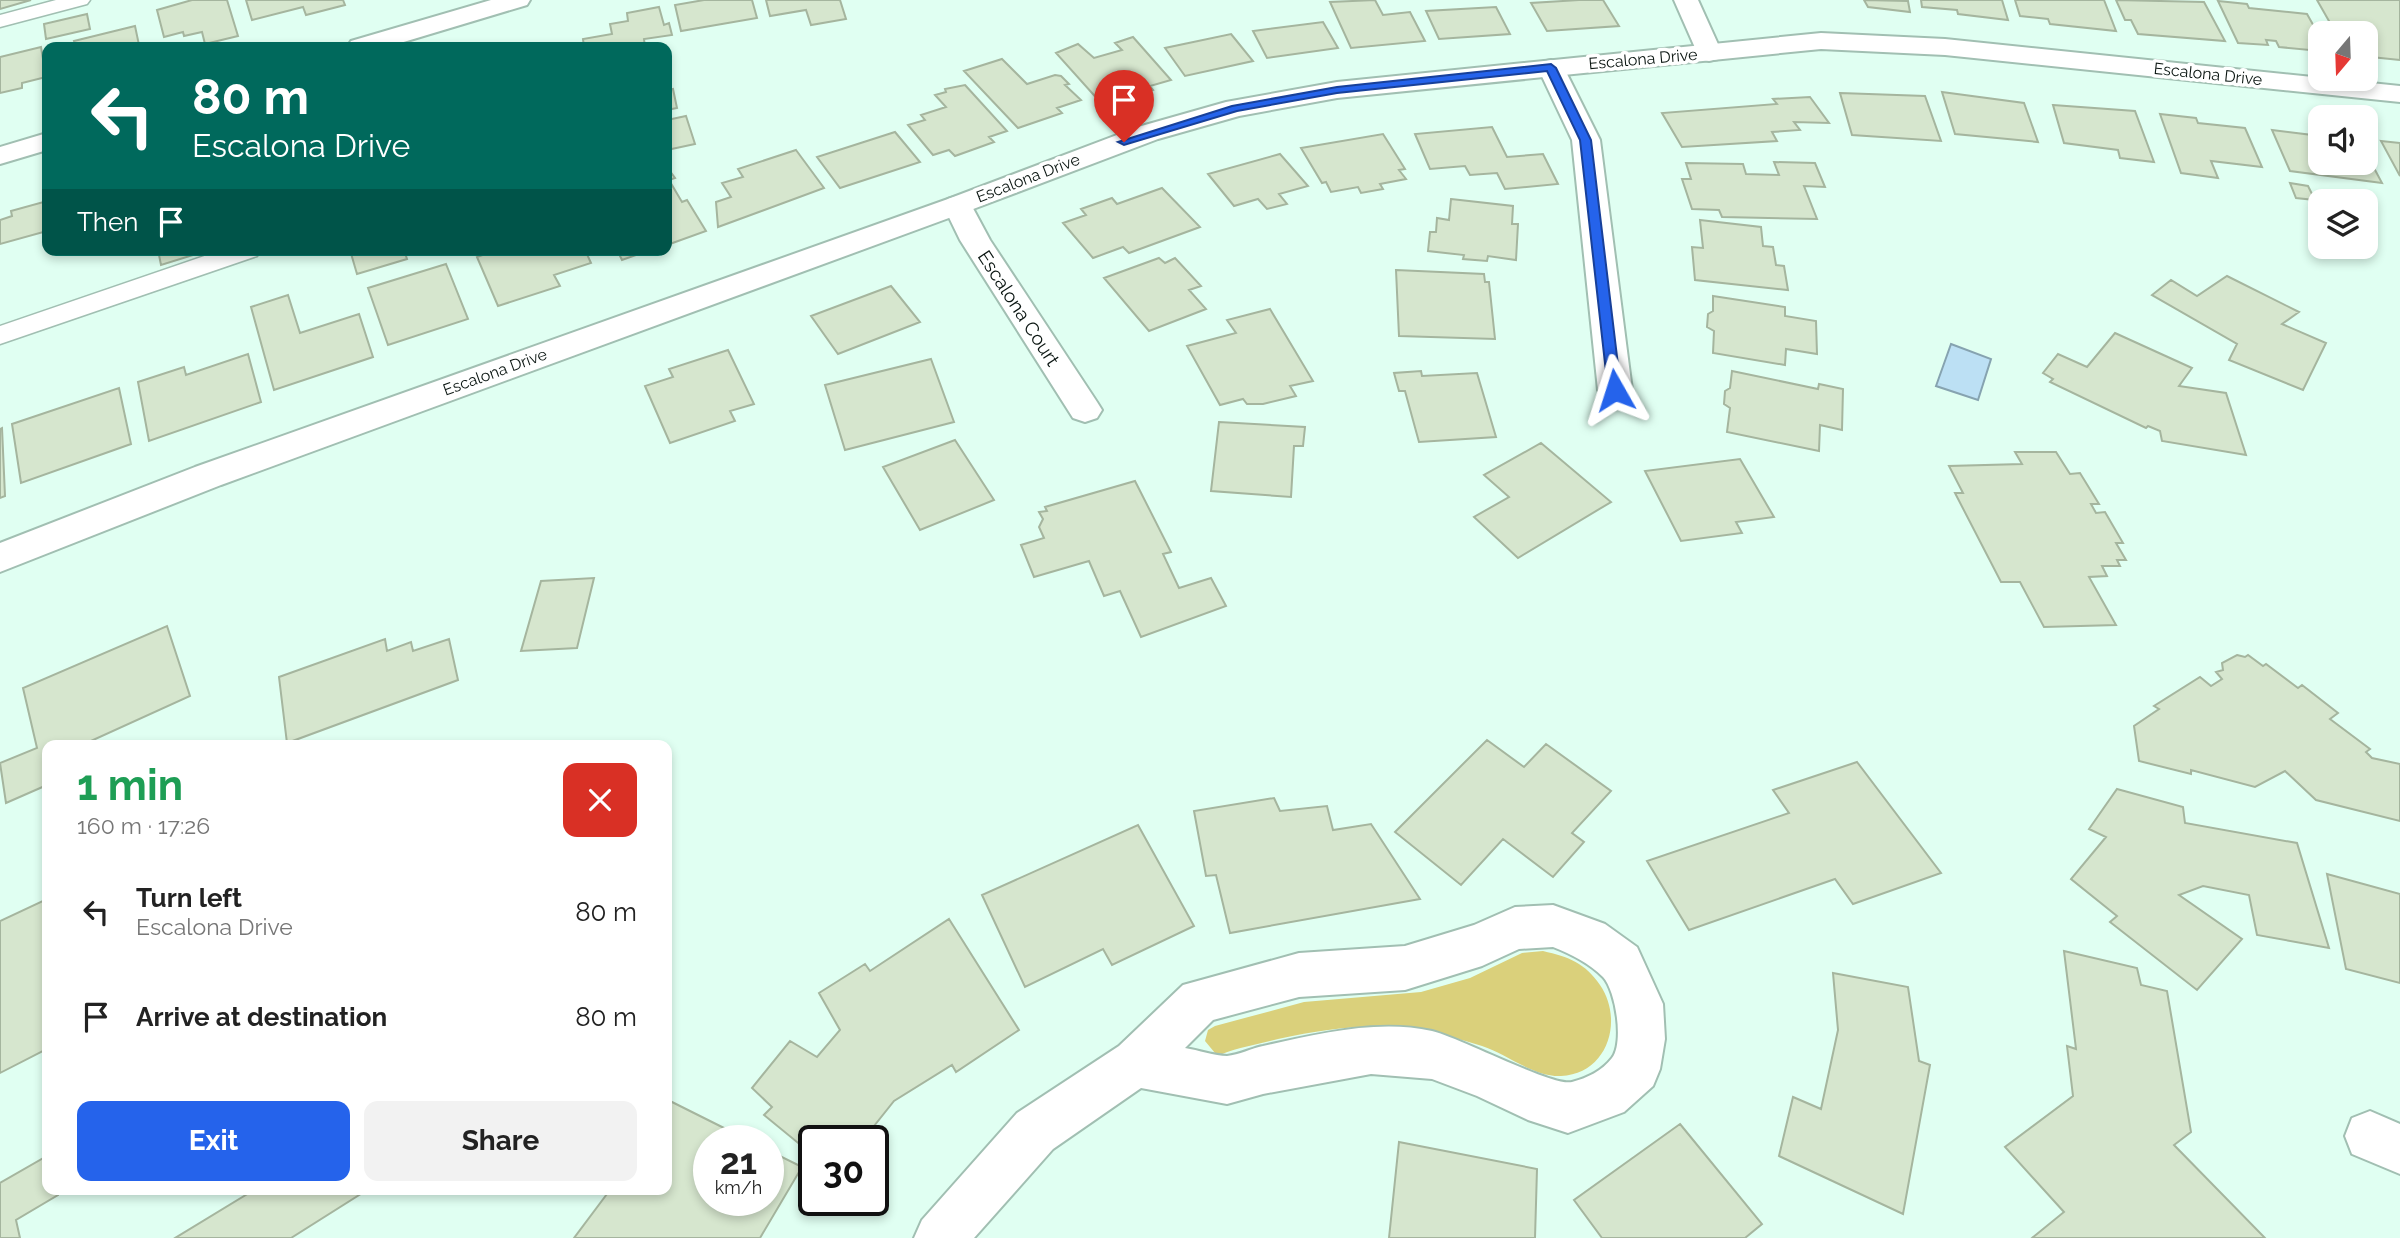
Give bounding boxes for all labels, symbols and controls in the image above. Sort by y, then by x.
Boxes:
north arrow [2308,21,2378,91]
map controls [2308,21,2378,259]
street label: Escalona Drive [1588,45,1698,73]
street label: Escalona Drive [2153,59,2263,89]
text: 80 m [192,68,309,125]
icon: left [77,70,168,161]
pin [1094,70,1154,142]
icon: arrive [1105,81,1143,119]
button: sound [2308,105,2378,175]
text: Escalona Drive [192,127,410,164]
street label: Escalona Drive [974,150,1082,206]
button: layers [2308,189,2378,259]
icon: arrive [152,203,190,241]
text: Then [77,207,138,237]
street label: Escalona Court [974,246,1065,370]
street label: Escalona Drive [440,344,550,400]
position arrow [1578,353,1652,427]
text: 1 min [77,761,183,810]
button: close [563,763,637,837]
text: 160 m · 17:26 [77,812,210,839]
text: Turn left [136,883,242,913]
icon: left [77,893,115,931]
text: 80 m [575,897,637,927]
text: Escalona Drive [136,913,293,940]
icon: arrive [77,998,115,1036]
text: Arrive at destination [136,1002,387,1032]
text: 80 m [575,1002,637,1032]
button: Exit [77,1101,350,1181]
button: Share [364,1101,637,1181]
speed limit sign: 30 [798,1125,889,1216]
text: 21 [720,1141,757,1182]
text: km/h [715,1177,762,1198]

